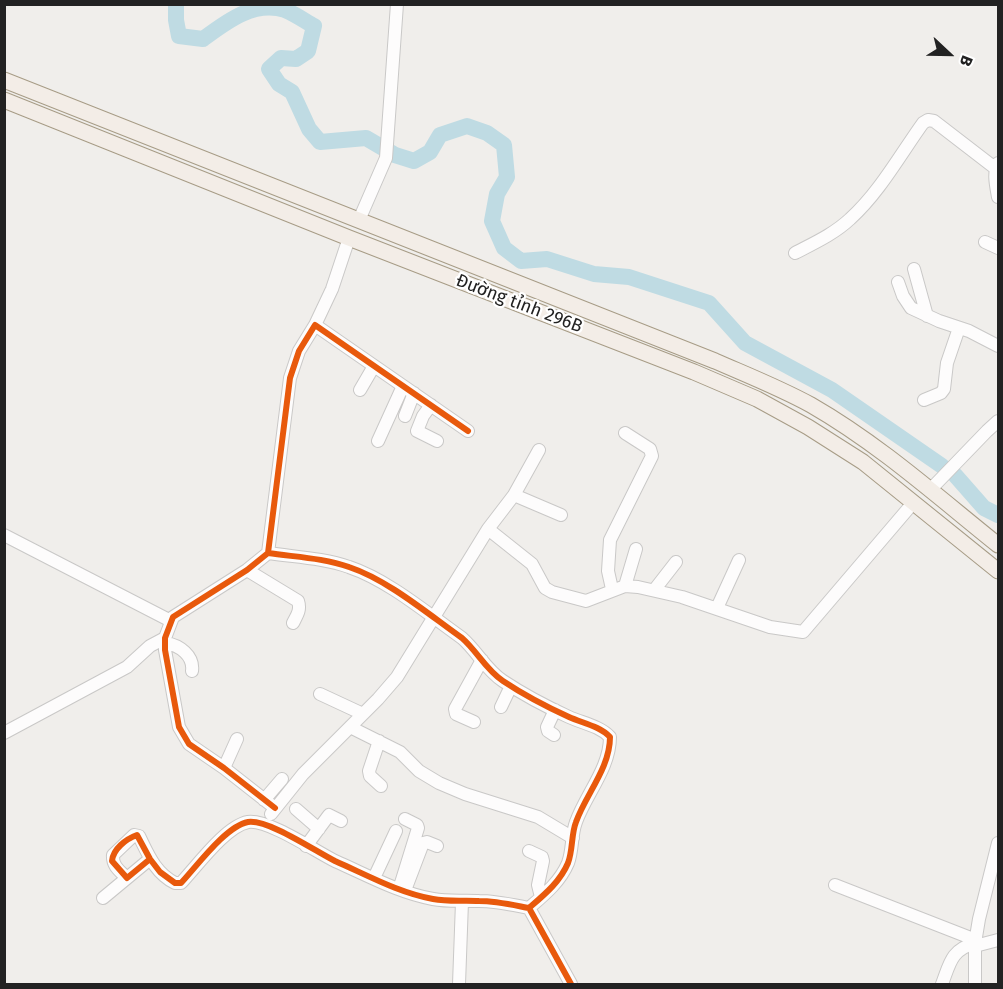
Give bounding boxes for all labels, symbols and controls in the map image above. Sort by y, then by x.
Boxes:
north arrow [919,24,979,84]
text: B [955,53,977,69]
street label: Đường tỉnh 296B [453,270,585,338]

